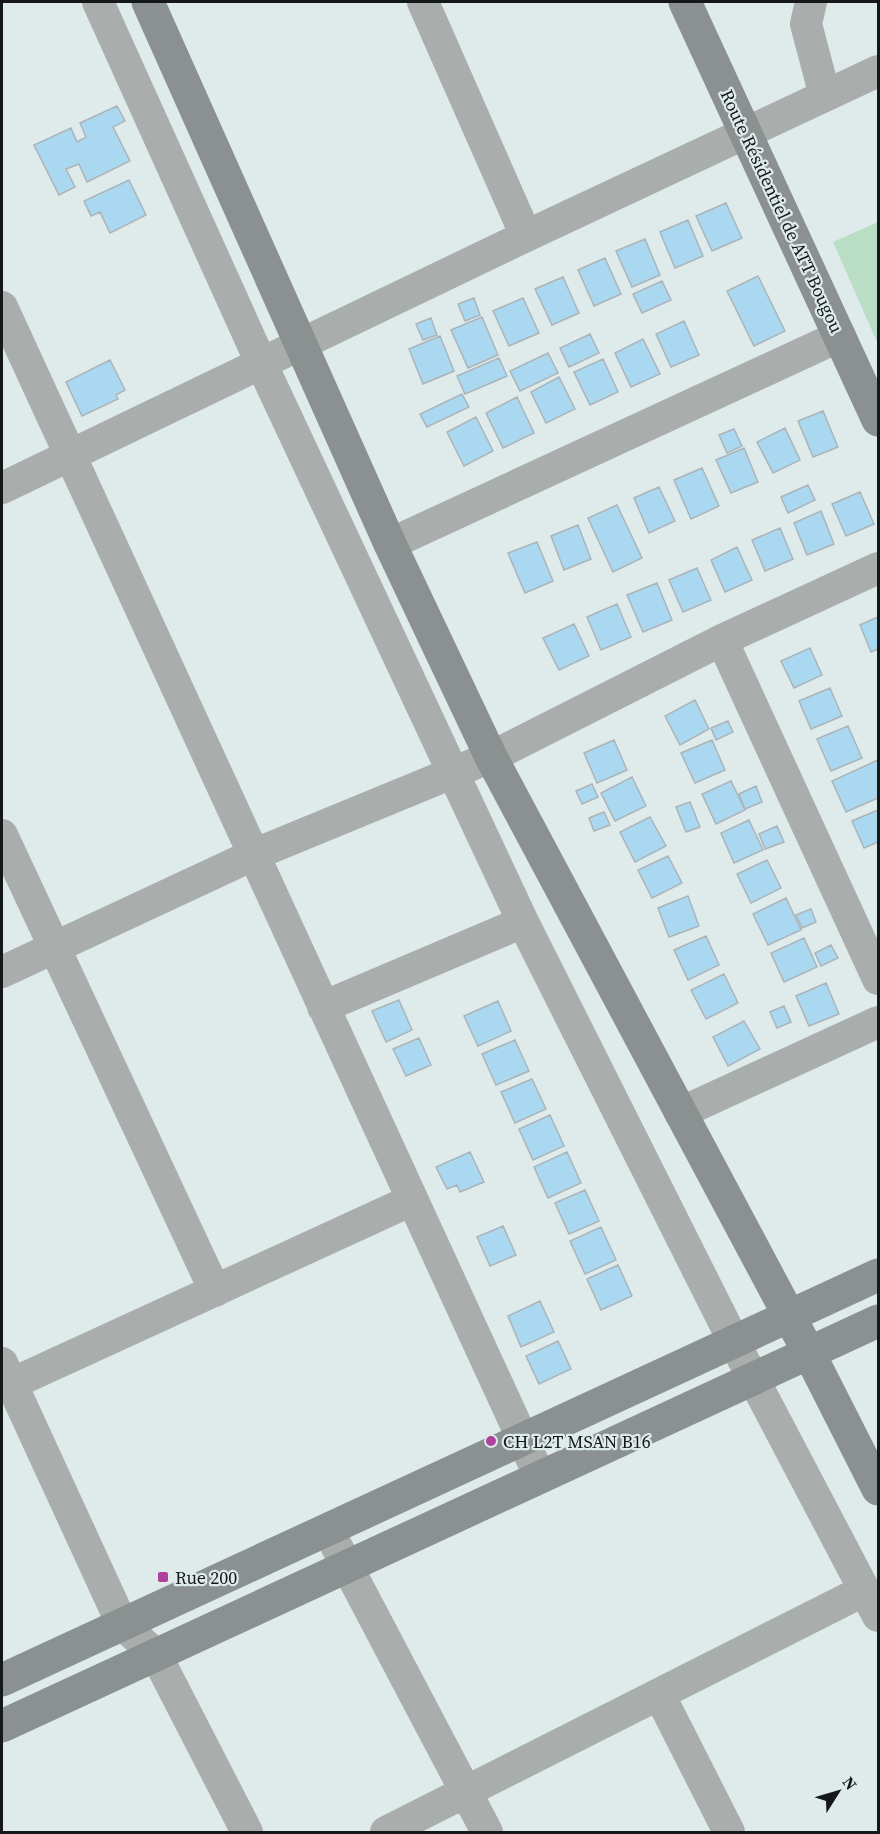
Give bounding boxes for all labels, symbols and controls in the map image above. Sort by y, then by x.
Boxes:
street label: Route Résidentiel de ATT Bougou [715,85,849,337]
place label: CH L2T MSAN B16 [503,1429,651,1454]
marker: CH L2T MSAN B16 [484,1434,498,1448]
place label: Rue 200 [175,1565,237,1590]
marker: Rue 200 [156,1570,170,1584]
north arrow [808,1762,868,1822]
text: N [838,1772,862,1795]

